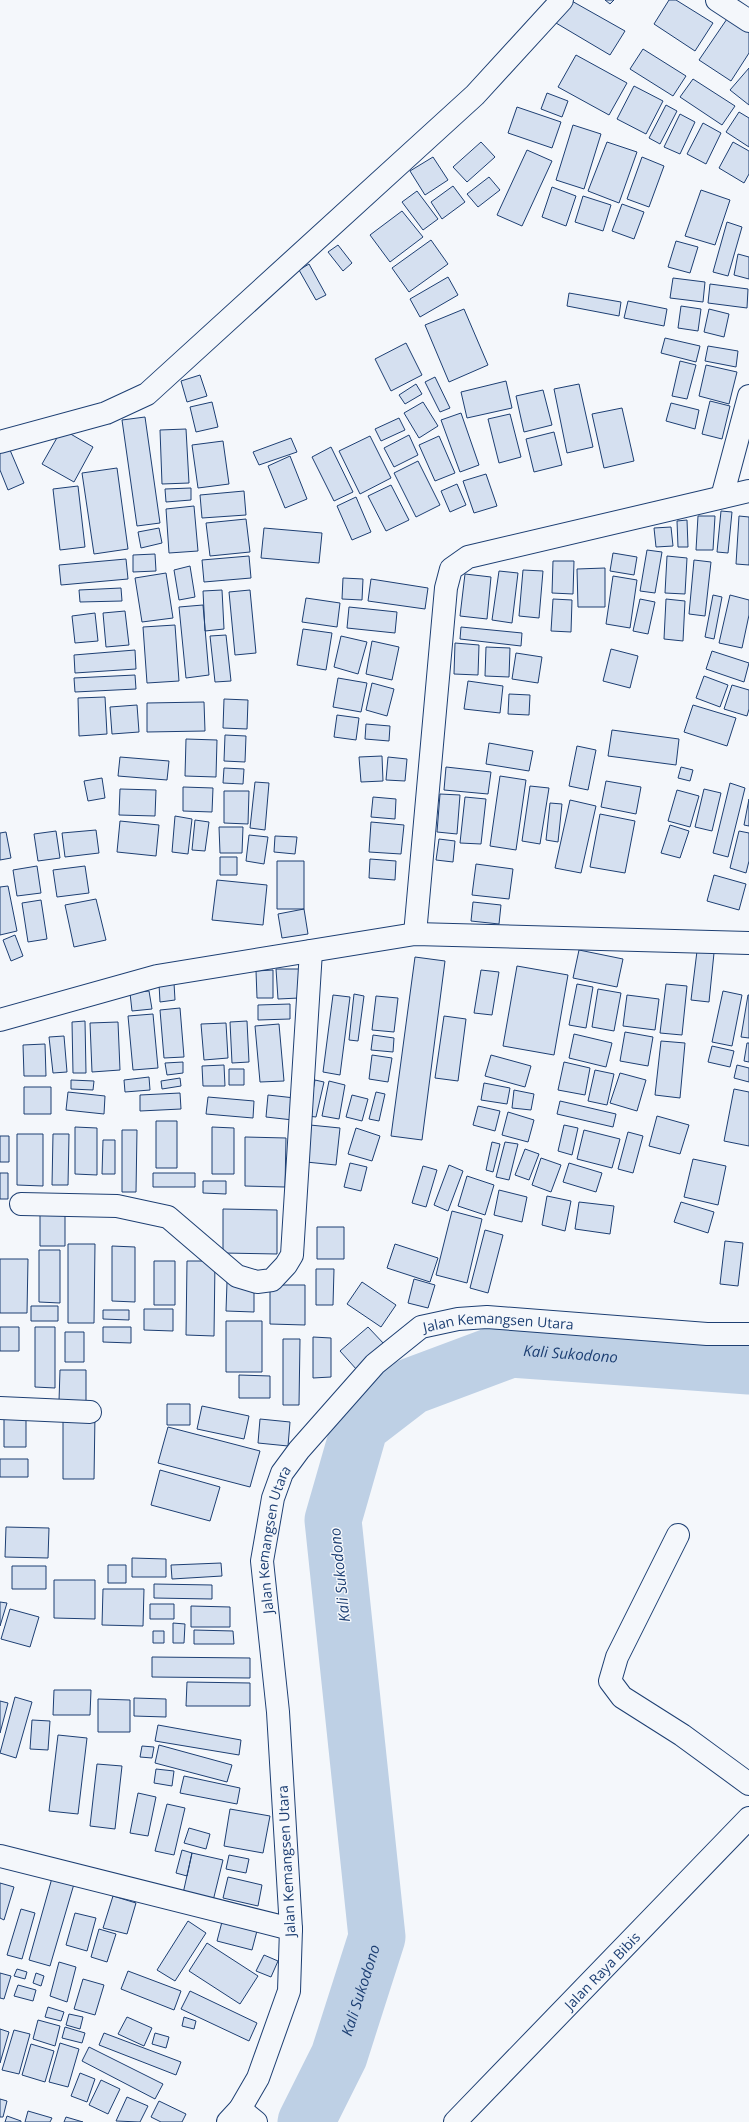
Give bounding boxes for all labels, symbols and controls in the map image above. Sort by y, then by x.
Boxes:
street label: Jalan Kemangsen Utara [419,1307,574,1336]
water label: Kali Sukodono [523,1340,619,1367]
street label: Jalan Kemangsen Utara [252,1461,295,1617]
water label: Kali Sukodono [324,1527,354,1623]
street label: Jalan Kemangsen Utara [273,1785,300,1939]
street label: Jalan Raya Bibis [558,1927,644,2015]
water label: Kali Sukodono [336,1942,384,2038]

